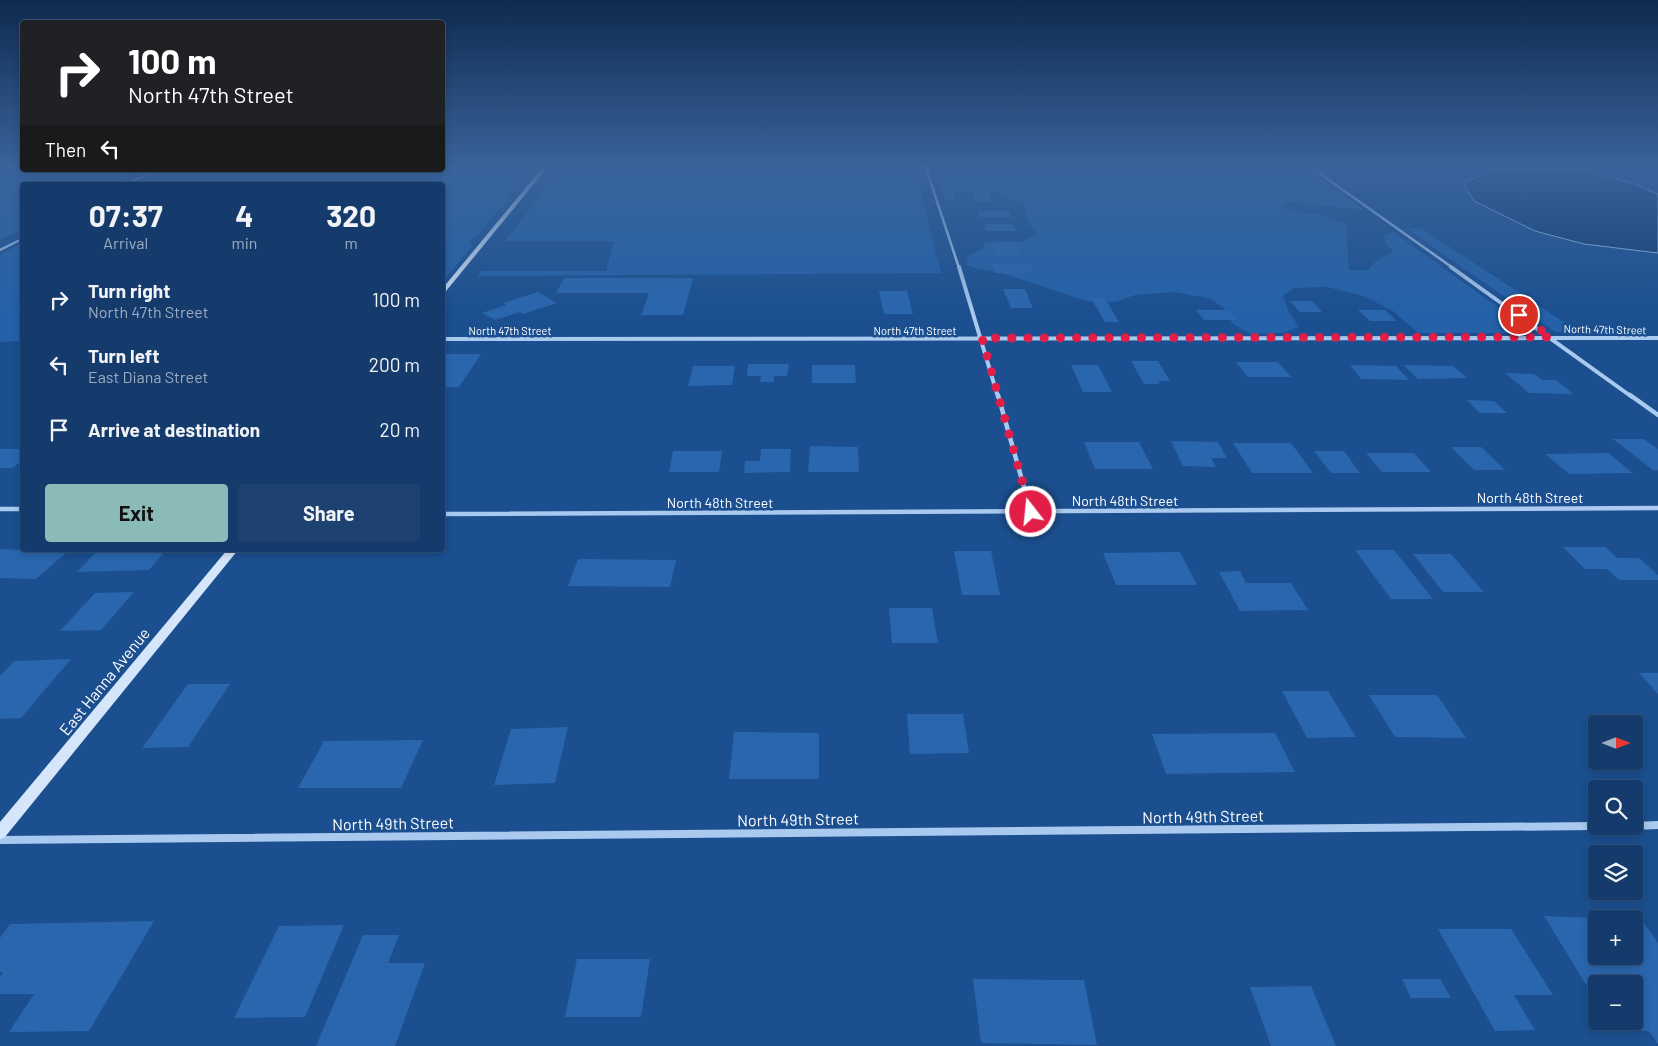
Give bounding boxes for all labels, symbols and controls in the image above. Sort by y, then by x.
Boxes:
text: 100 m [128,39,217,81]
icon: right [45,40,110,105]
text: North 47th Street [128,81,294,107]
icon: left [96,135,124,163]
text: Then [45,138,86,161]
text: 07:37 [89,197,163,233]
text: 4 [235,197,254,233]
text: 320 [326,197,376,233]
text: Arrival [103,233,148,252]
text: min [231,233,257,252]
text: m [345,233,358,252]
text: Turn right [88,279,170,302]
icon: right [45,286,73,314]
text: 100 m [372,288,420,311]
pin [1498,294,1540,336]
icon: arrive [1505,301,1533,329]
text: North 47th Street [88,302,208,321]
street label: North 47th Street [1563,322,1647,336]
street label: North 47th Street [469,324,551,337]
street label: North 47th Street [874,324,956,337]
text: Turn left [88,344,159,367]
icon: left [45,351,73,379]
text: 200 m [369,353,420,376]
text: East Diana Street [88,367,208,386]
icon: arrive [45,416,73,444]
text: Arrive at destination [88,418,260,441]
text: 20 m [380,418,420,441]
button: Exit [45,484,228,542]
button: Share [238,484,420,542]
position arrow [1004,485,1056,537]
street label: North 48th Street [1477,489,1583,506]
street label: North 48th Street [1072,492,1178,509]
street label: North 48th Street [667,494,773,511]
street label: East Hanna Avenue [55,623,153,739]
north arrow [1588,715,1642,770]
map controls [1588,715,1643,1030]
button: search [1588,780,1643,835]
street label: North 49th Street [1142,805,1264,827]
street label: North 49th Street [737,808,859,830]
street label: North 49th Street [332,812,454,834]
button: layers [1588,845,1643,900]
button: + [1588,910,1643,965]
button: − [1588,975,1643,1030]

